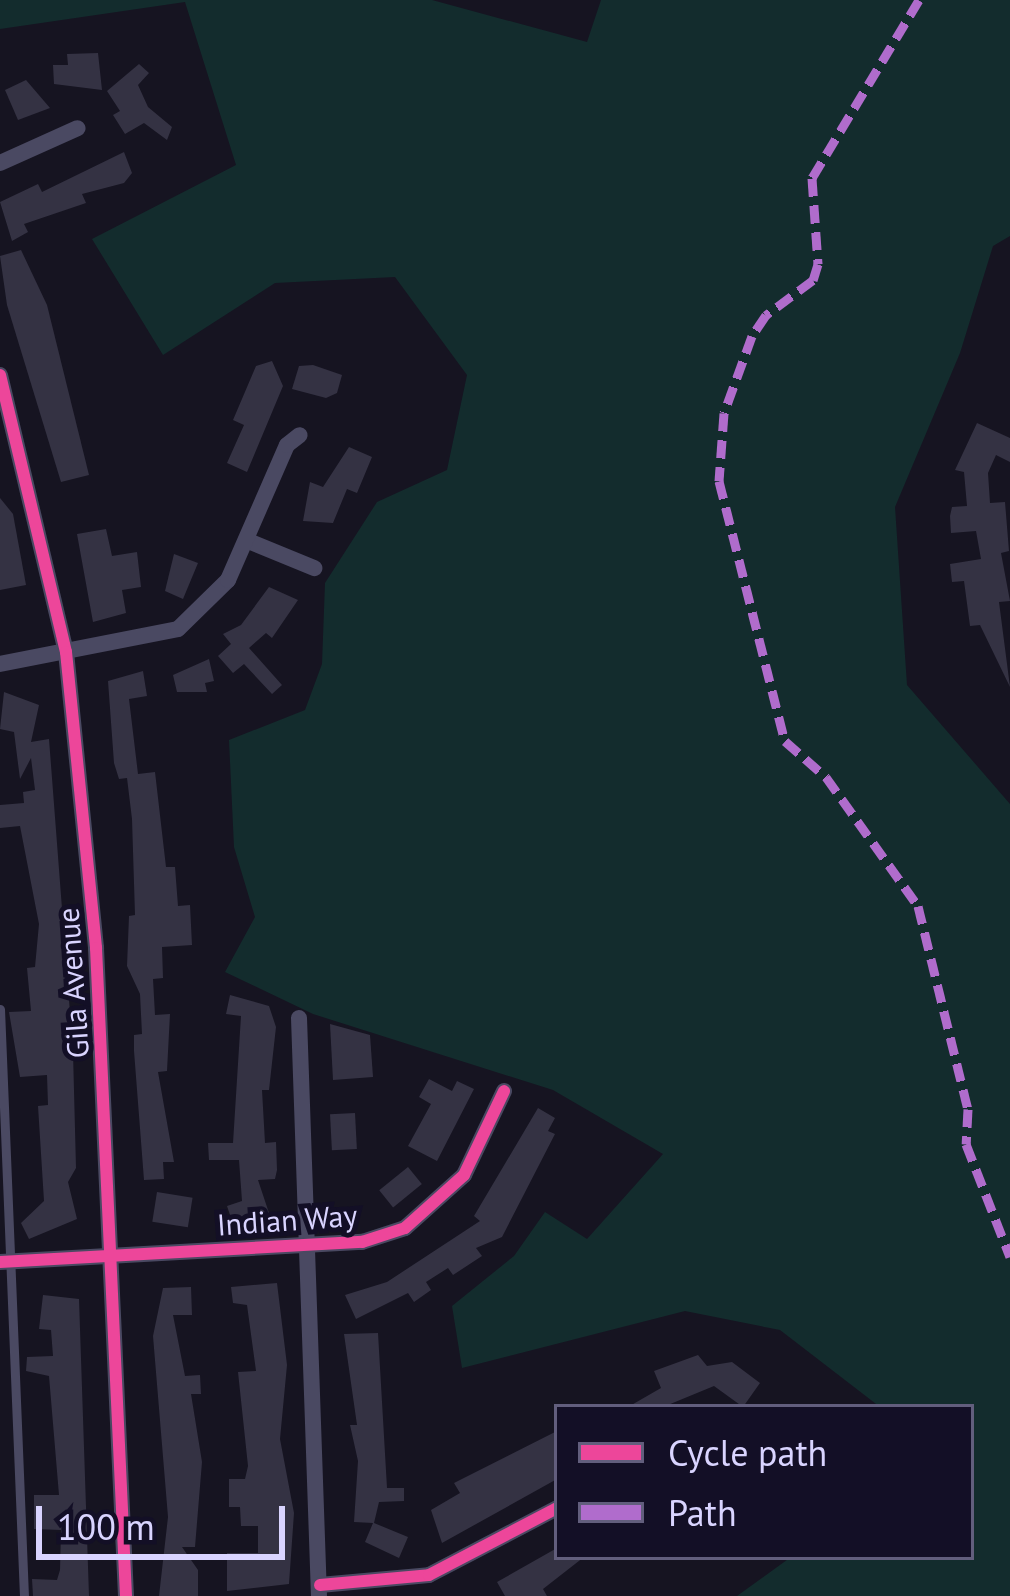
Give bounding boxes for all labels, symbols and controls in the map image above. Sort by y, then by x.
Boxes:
street label: Gila Avenue [50,906,96,1060]
street label: Indian Way [215,1197,359,1243]
legend [554,1404,974,1560]
text: Cycle path [668,1429,827,1476]
scale bar [42,1482,291,1556]
text: Path [668,1489,737,1536]
text: 100 m [57,1503,155,1550]

